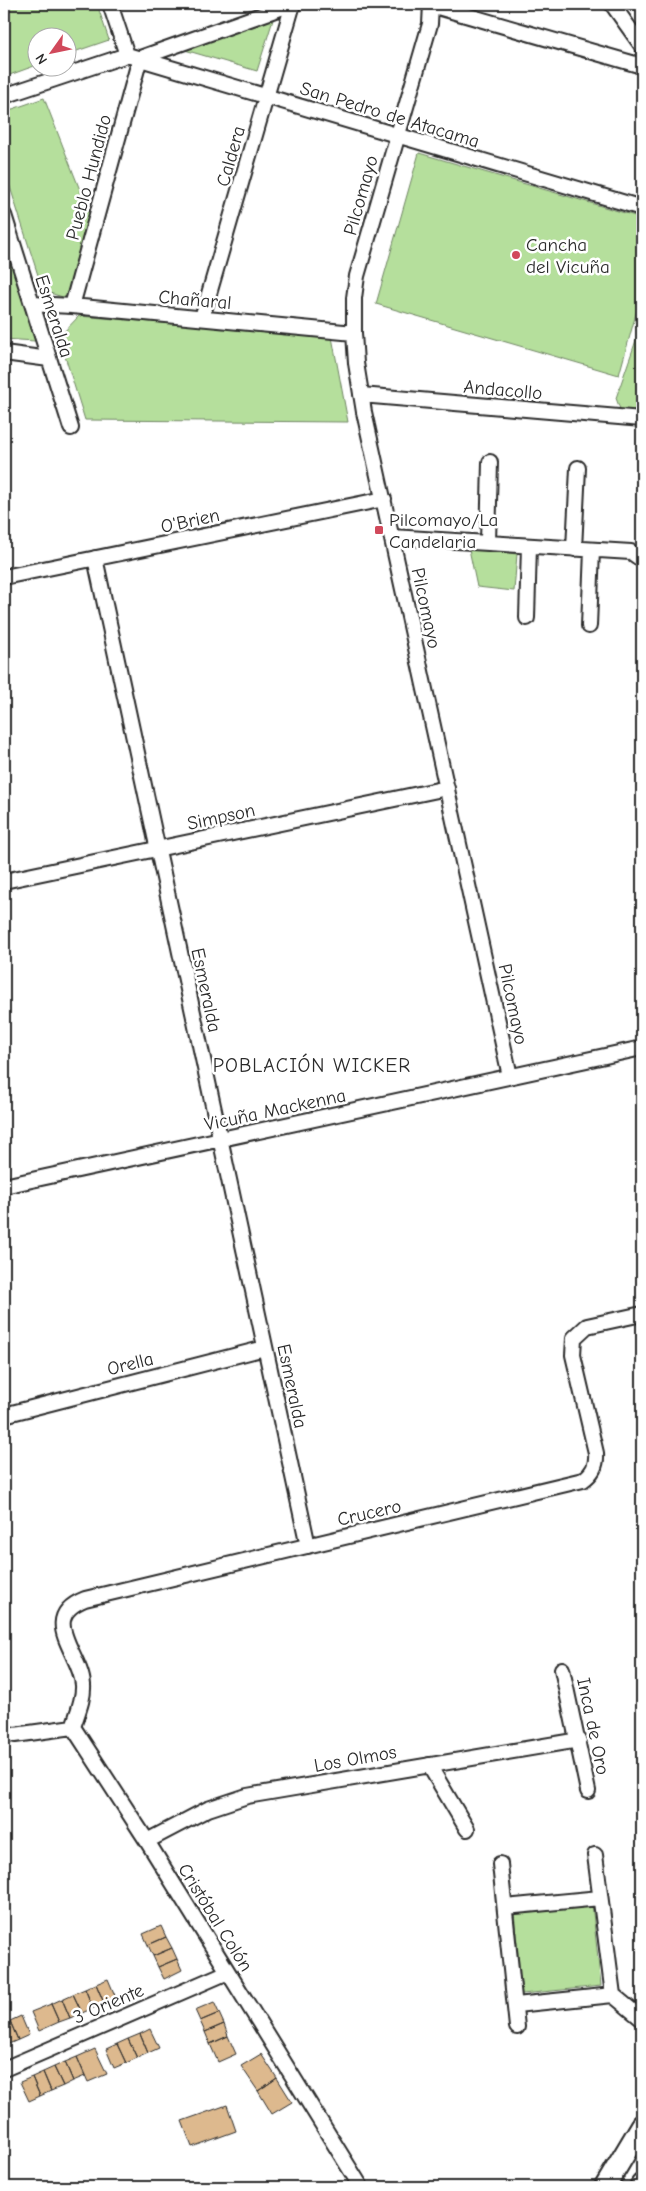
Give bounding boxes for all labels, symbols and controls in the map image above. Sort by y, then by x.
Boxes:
north arrow [28,28,78,78]
text: N [32,50,51,67]
street label: San Pedro de Atacama [297,77,482,153]
street label: Pueblo Hundido [62,112,116,242]
street label: Caldera [212,123,250,189]
street label: Pilcomayo [339,153,383,238]
place label: Cancha del Vicuña [526,234,610,278]
marker: Cancha del Vicuña [510,249,522,261]
street label: Esmeralda [30,272,78,360]
street label: Chañaral [158,286,232,314]
street label: Andacollo [463,376,543,404]
street label: O'Brien [159,504,222,538]
place label: Pilcomayo/La Candelaria [389,509,498,553]
marker: Pilcomayo/La Candelaria [373,524,385,536]
street label: Pilcomayo [407,566,445,651]
street label: Simpson [185,799,257,835]
street label: Esmeralda [186,946,226,1034]
street label: Pilcomayo [494,962,532,1047]
district label: POBLACIÓN WICKER [213,1053,411,1077]
street label: Vicuña Mackenna [202,1084,348,1136]
street label: Esmeralda [272,1342,312,1430]
street label: Orella [105,1348,156,1380]
street label: Crucero [335,1495,403,1531]
street label: Inca de Oro [572,1676,614,1777]
street label: Los Olmos [312,1741,398,1777]
street label: Cristóbal Colón [173,1859,257,1976]
street label: 3 Oriente [70,1979,147,2029]

